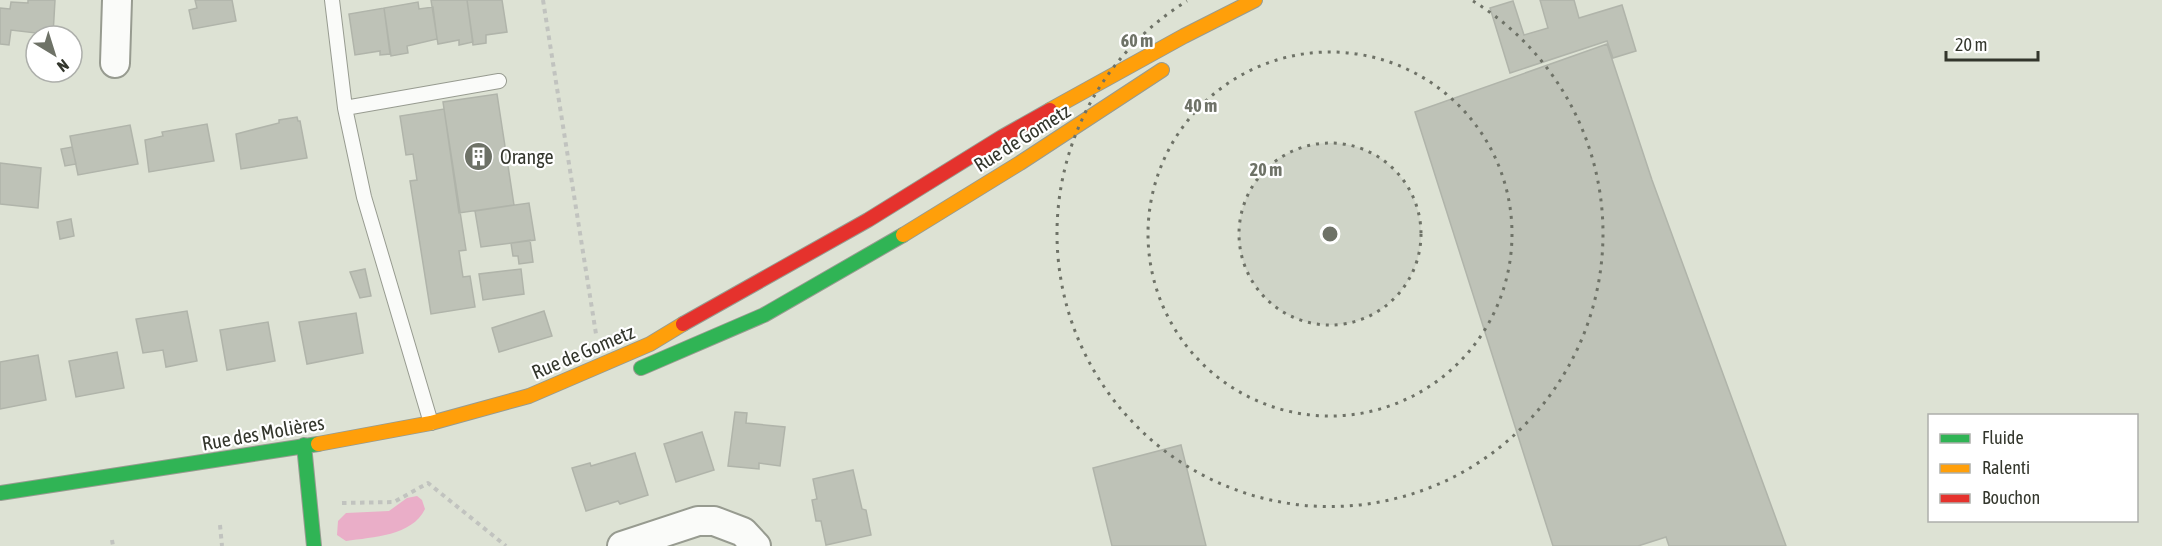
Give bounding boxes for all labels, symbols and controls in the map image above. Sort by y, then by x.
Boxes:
north arrow [24,24,84,84]
scale bar [1946,24,2038,62]
text: 60 m [1121,30,1153,51]
text: 20 m [1955,34,1987,55]
text: N [54,56,73,76]
text: 40 m [1184,95,1217,116]
street label: Rue de Gometz [969,99,1074,176]
building icon: Orange [463,141,495,173]
place label: Orange [500,145,553,168]
text: 20 m [1250,159,1282,180]
centre of rings [1320,224,1340,244]
street label: Rue de Gometz [528,320,638,383]
street label: Rue des Molières [200,410,326,455]
legend [1928,414,2138,522]
text: Fluide [1982,427,2024,448]
text: Ralenti [1982,457,2030,478]
text: Bouchon [1982,487,2040,508]

